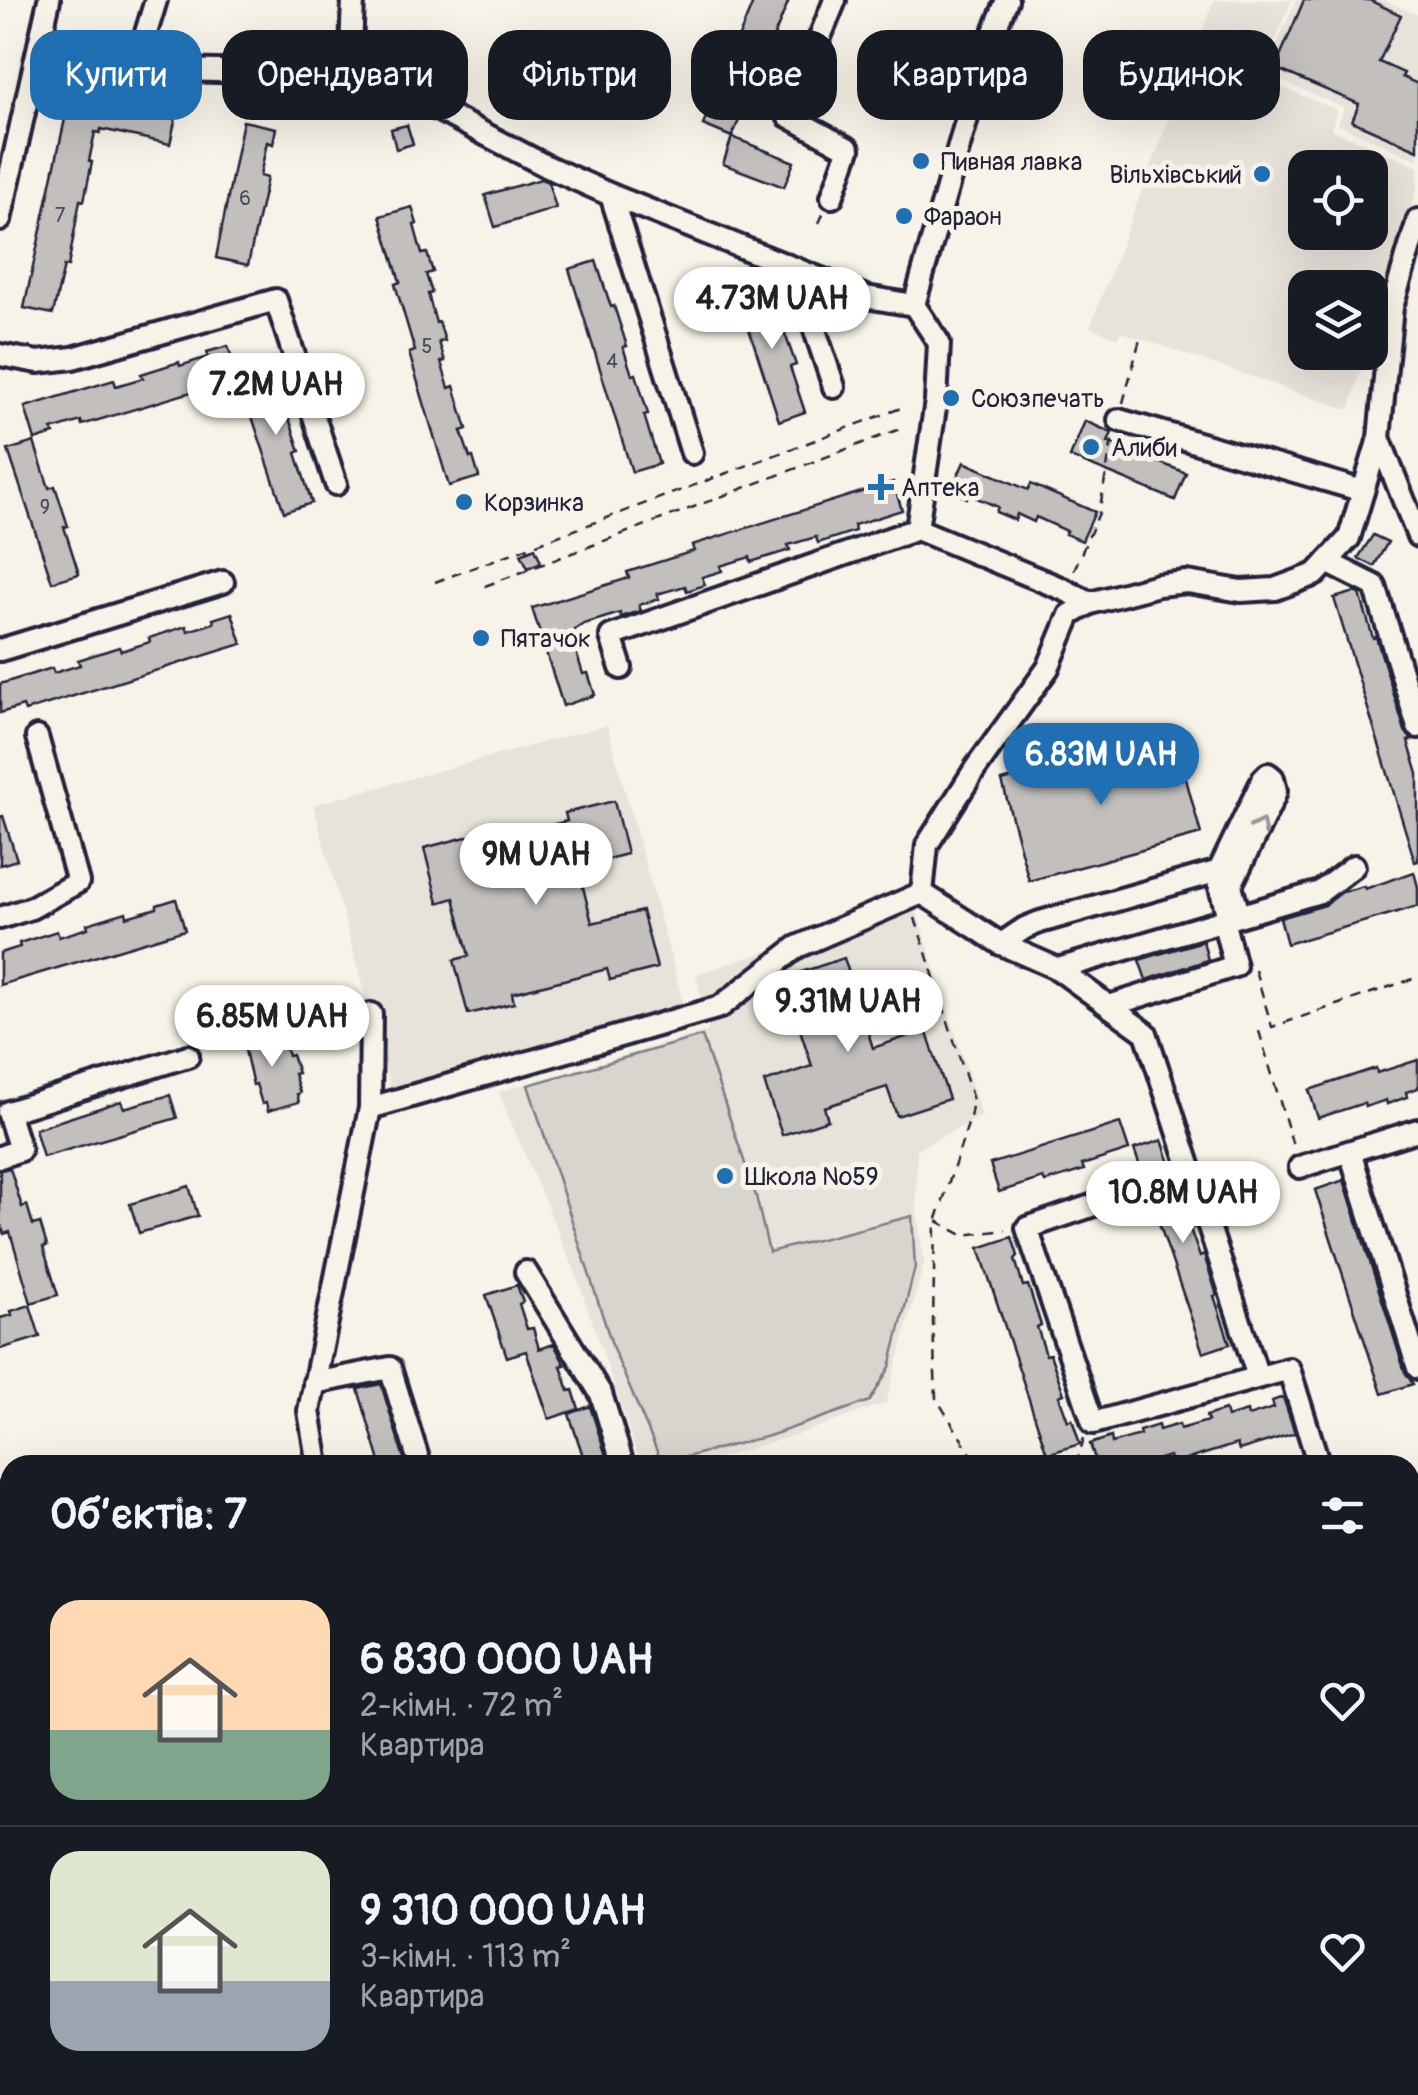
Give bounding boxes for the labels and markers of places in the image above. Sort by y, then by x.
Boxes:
place label: Пивная лавка [941,147,1082,178]
marker: Пивная лавка [910,150,932,172]
place label: Вільхівський [1109,160,1242,191]
marker: Вільхівський [1251,163,1273,185]
place label: Фараон [924,202,1002,233]
marker: Фараон [893,205,915,227]
pin: 4.73M UAH [658,267,886,352]
pin: 7.2M UAH [173,353,379,438]
place label: Союзпечать [971,384,1105,415]
marker: Союзпечать [940,387,962,409]
place label: Алиби [1111,433,1177,464]
marker: Алиби [1080,436,1102,458]
place label: Аптека [901,473,979,504]
marker: Аптека [870,476,892,498]
place label: Корзинка [484,488,584,519]
marker: Корзинка [453,491,475,513]
place label: Пятачок [501,624,591,655]
marker: Пятачок [470,627,492,649]
pin: 6.83M UAH [987,723,1215,808]
pin: 9M UAH [455,823,617,908]
pin: 9.31M UAH [734,970,962,1055]
pin: 6.85M UAH [158,985,386,1070]
pin: 10.8M UAH [1069,1161,1297,1246]
place label: Школа №59 [745,1162,879,1193]
marker: Школа №59 [714,1165,736,1187]

